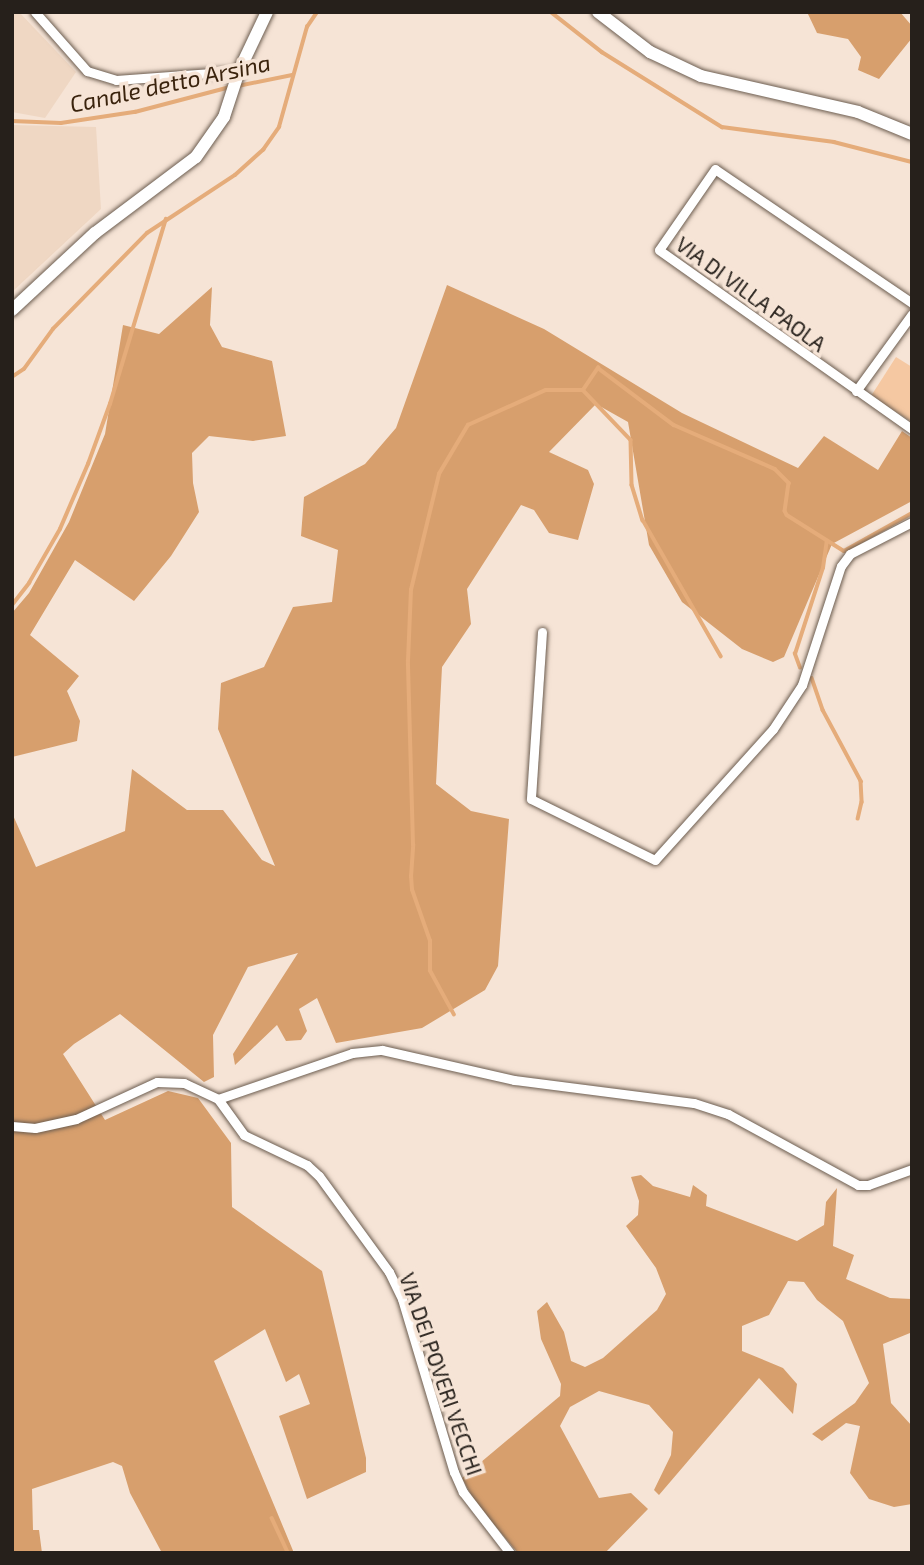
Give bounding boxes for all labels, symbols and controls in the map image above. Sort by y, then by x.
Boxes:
water label: Canale detto Arsina [67,48,273,118]
street label: VIA DI VILLA PAOLA [671,231,831,357]
street label: VIA DEI POVERI VECCHI [394,1269,488,1479]

